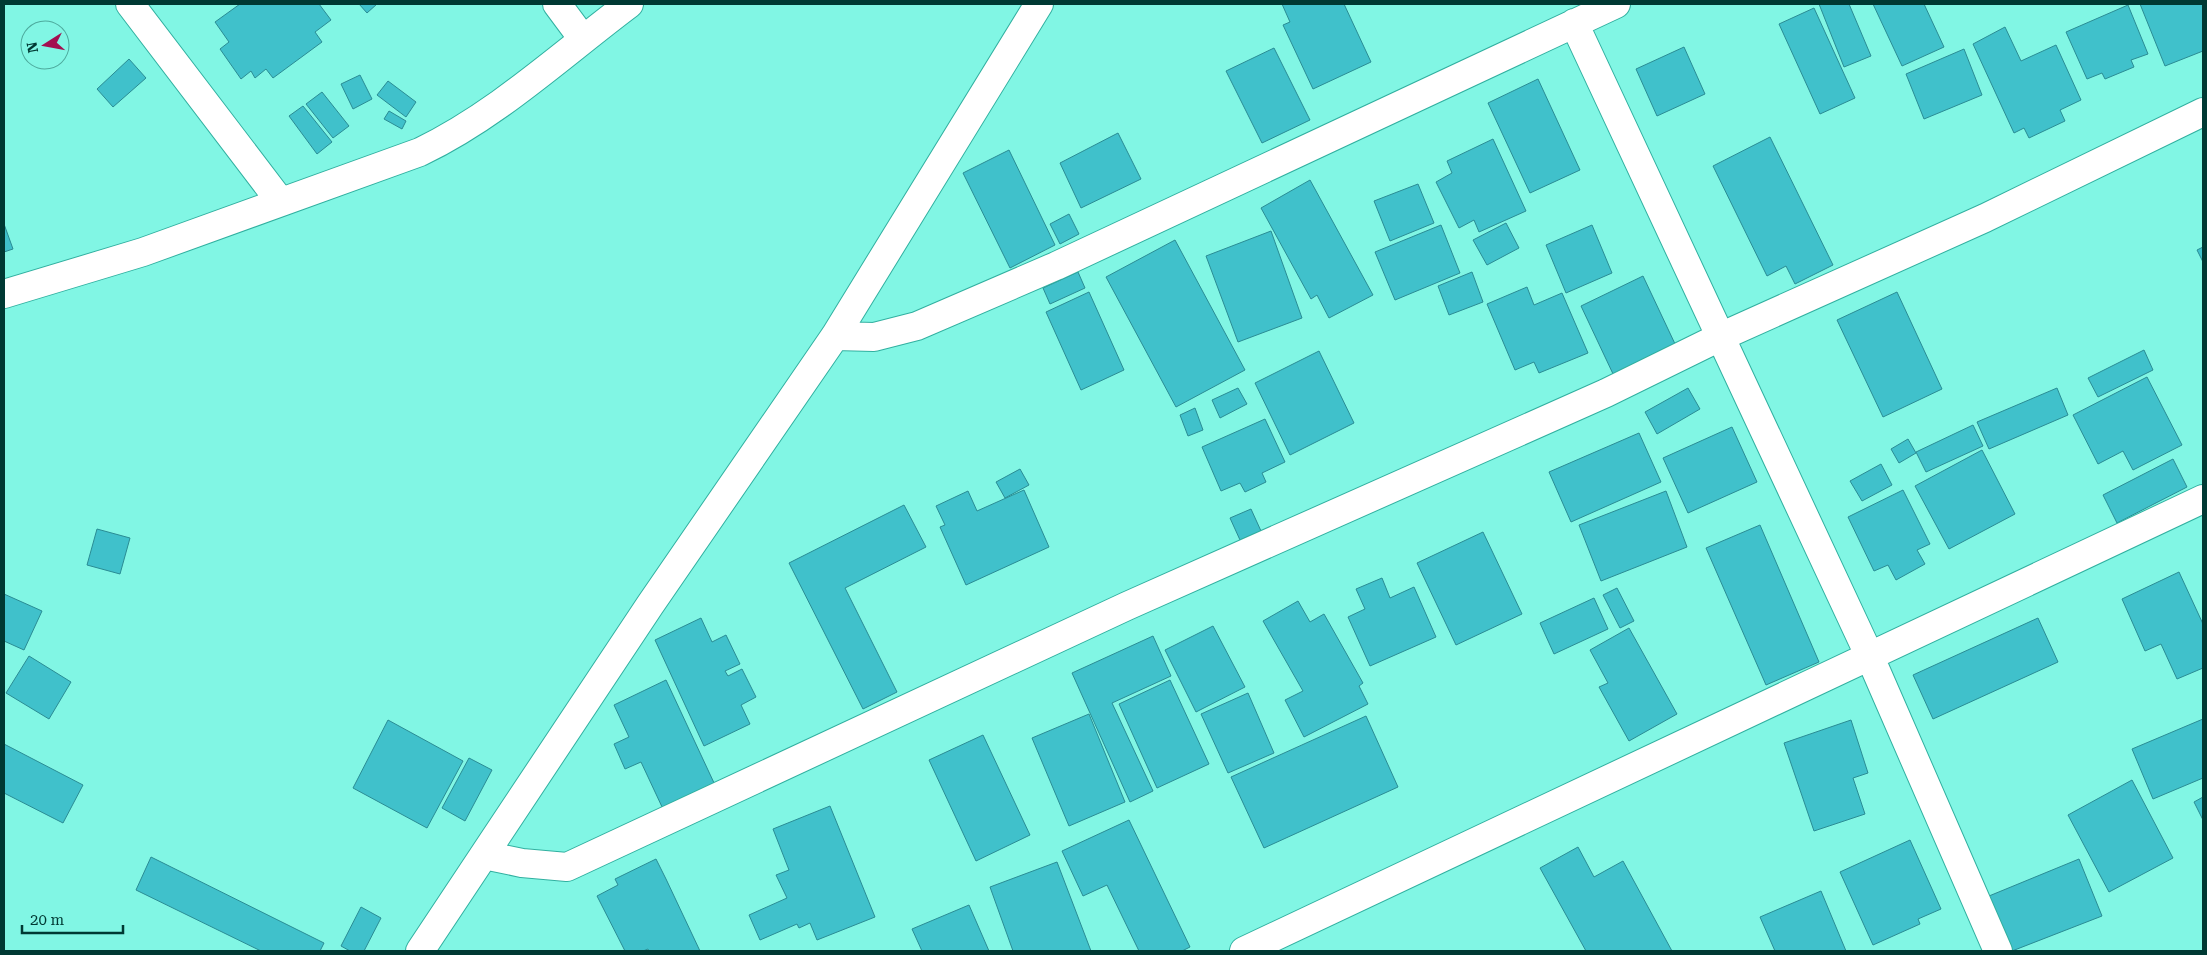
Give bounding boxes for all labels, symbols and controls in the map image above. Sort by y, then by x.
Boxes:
north arrow [20,20,70,70]
text: N [23,40,41,54]
scale bar [22,902,124,934]
text: 20 m [30,911,65,929]

